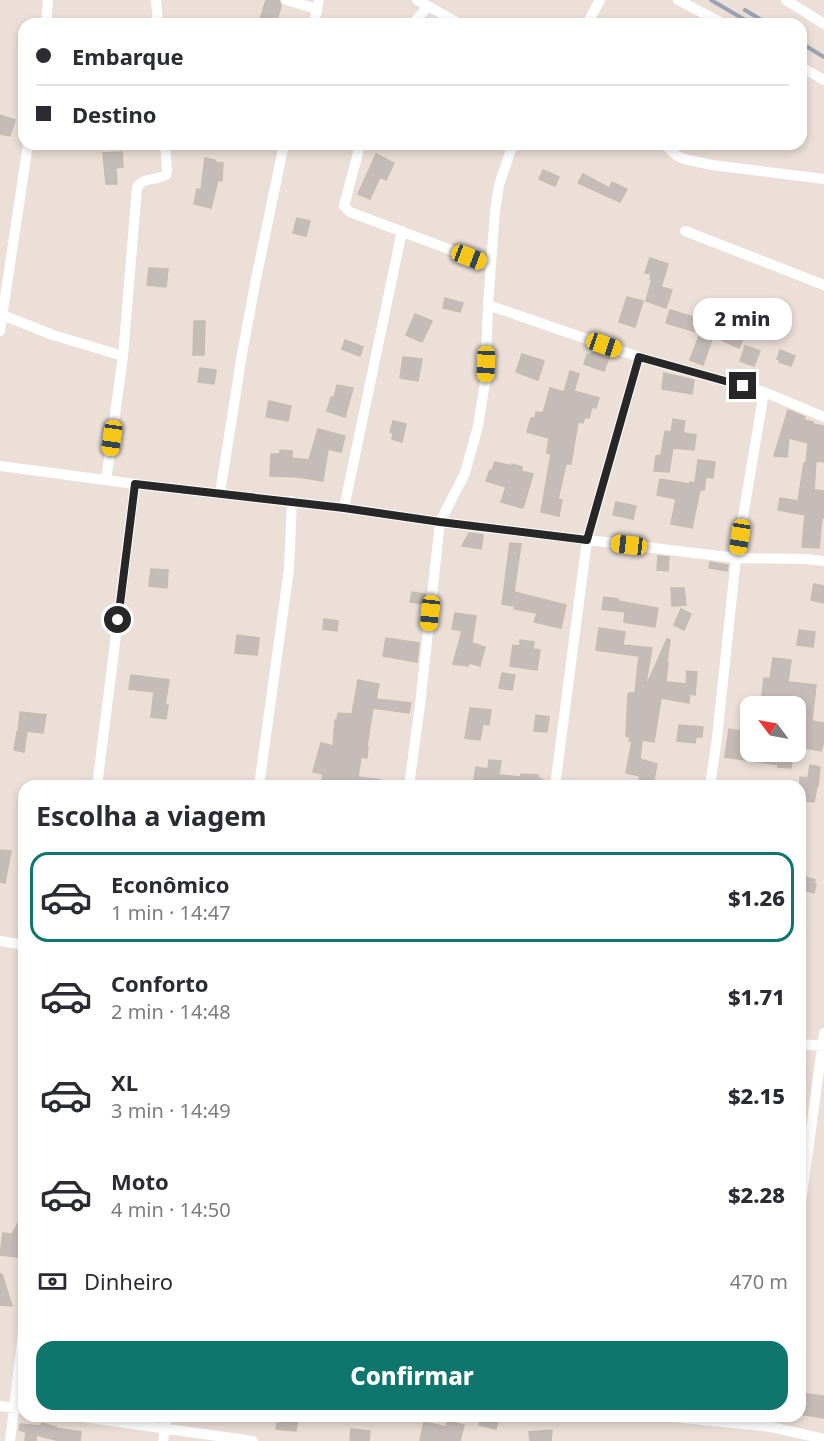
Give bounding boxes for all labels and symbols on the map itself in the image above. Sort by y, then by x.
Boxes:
car [449,242,489,272]
callout: 2 min [694,299,792,341]
car [584,331,624,359]
car [476,346,496,382]
route end [729,372,756,399]
car [101,419,123,457]
car [728,518,752,556]
car [610,534,648,556]
car [419,594,441,632]
route start [104,606,131,633]
north arrow [740,696,806,762]

